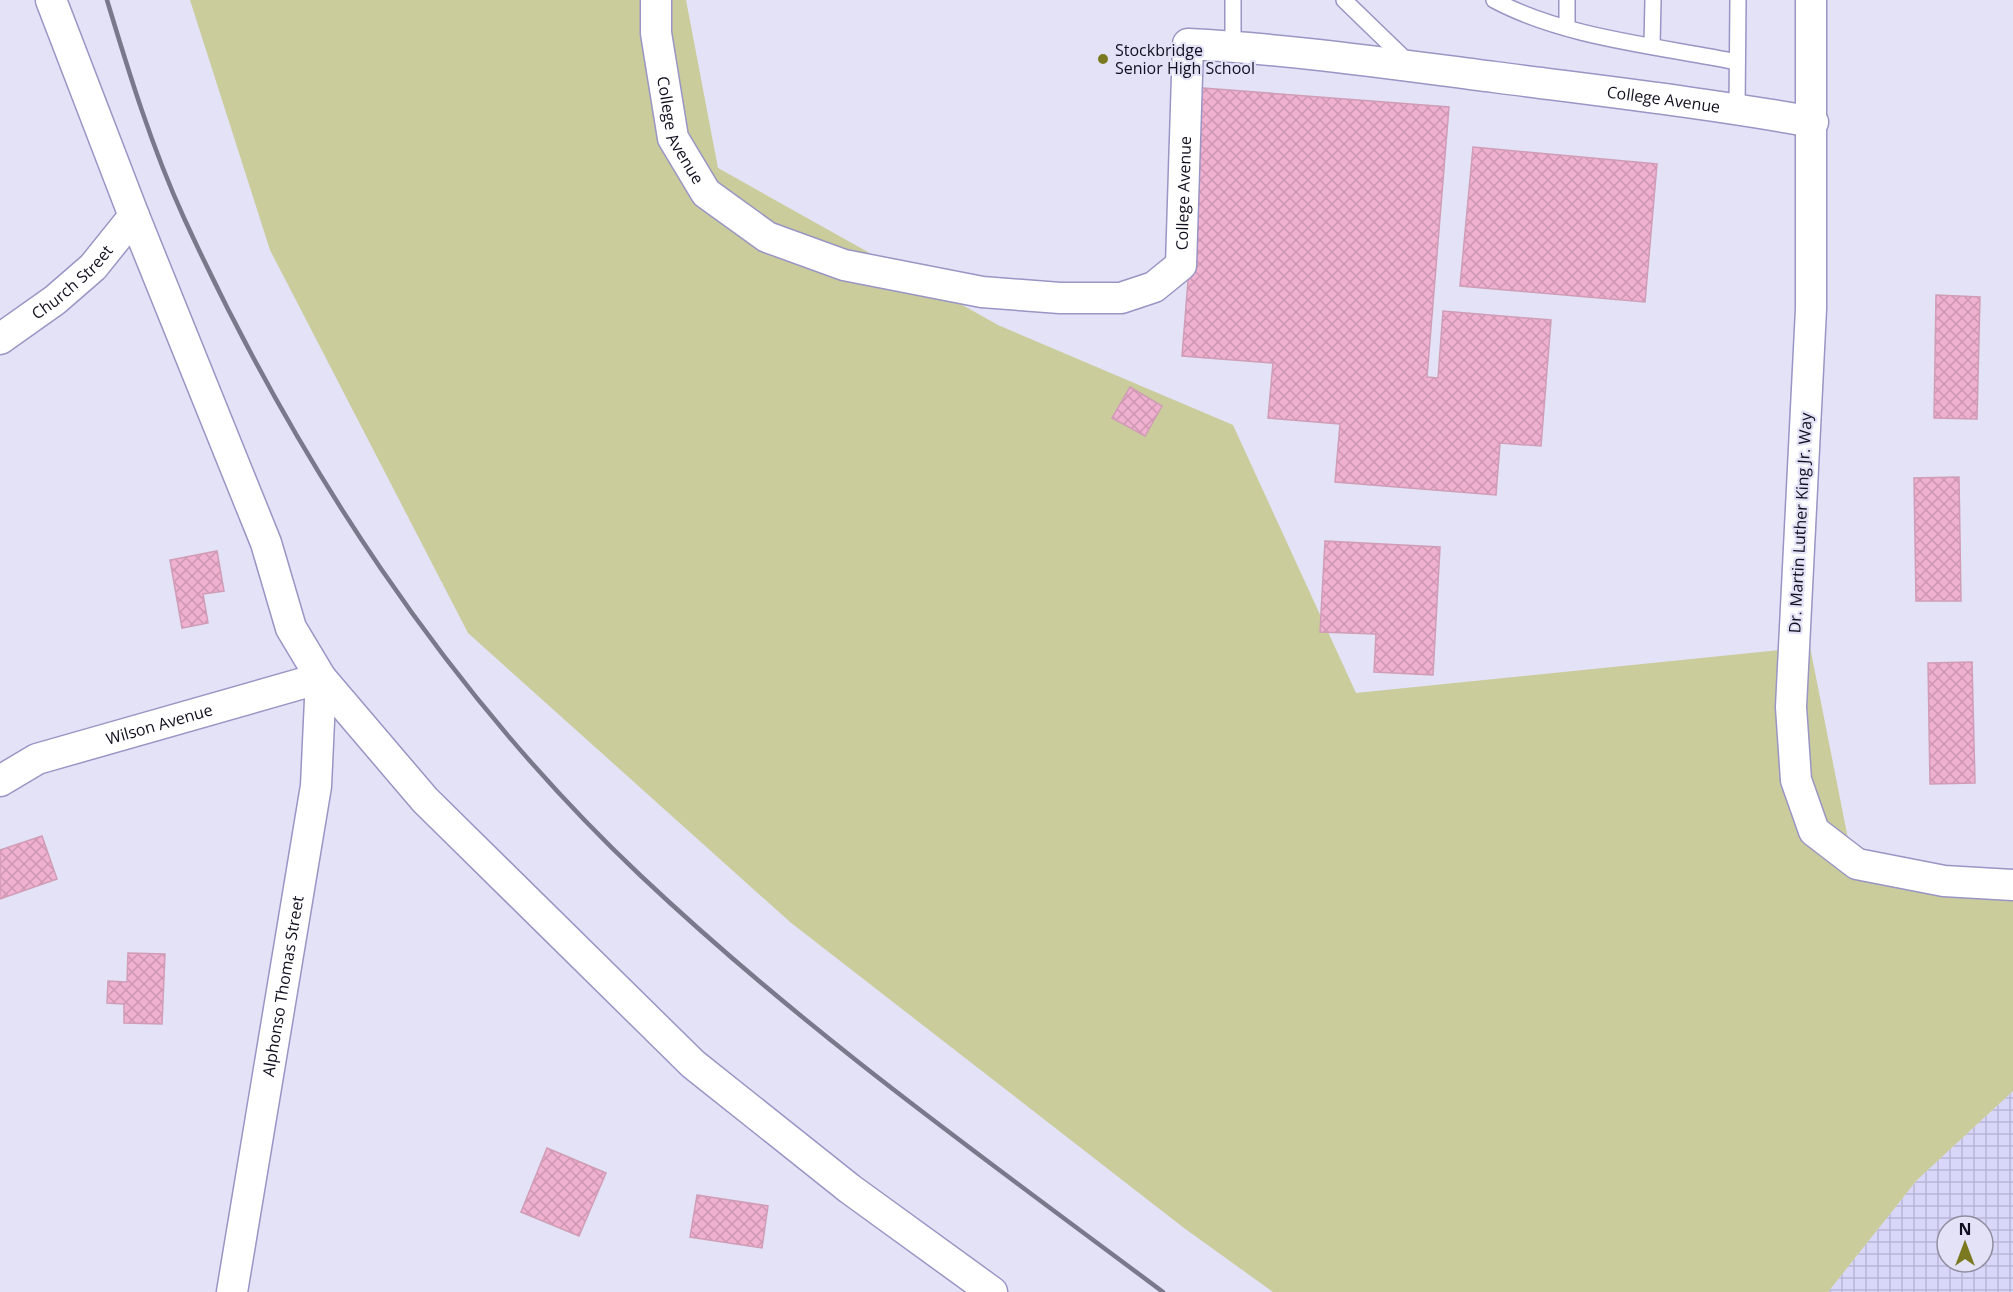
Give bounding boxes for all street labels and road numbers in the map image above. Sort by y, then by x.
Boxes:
street label: College Avenue [652,75,709,188]
street label: College Avenue [1606,81,1722,118]
street label: College Avenue [1170,136,1196,251]
street label: Church Street [27,240,118,324]
street label: Dr. Martin Luther King Jr. Way [1783,411,1817,634]
street label: Wilson Avenue [103,699,215,750]
street label: Alphonso Thomas Street [257,894,309,1078]

